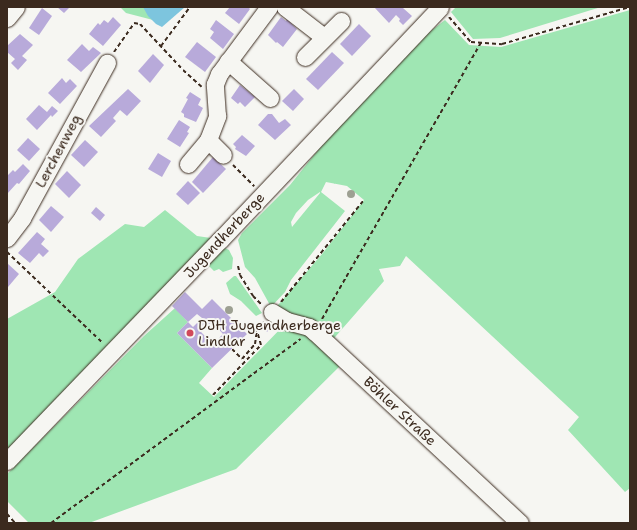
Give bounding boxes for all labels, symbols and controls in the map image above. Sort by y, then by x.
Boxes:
street label: Lerchenweg [32,111,84,191]
street label: Jugendherberge [180,189,268,281]
place label: DJH Jugendherberge Lindlar [198,317,341,350]
marker: DJH Jugendherberge Lindlar [185,328,195,338]
street label: Böhler Straße [360,373,440,449]

